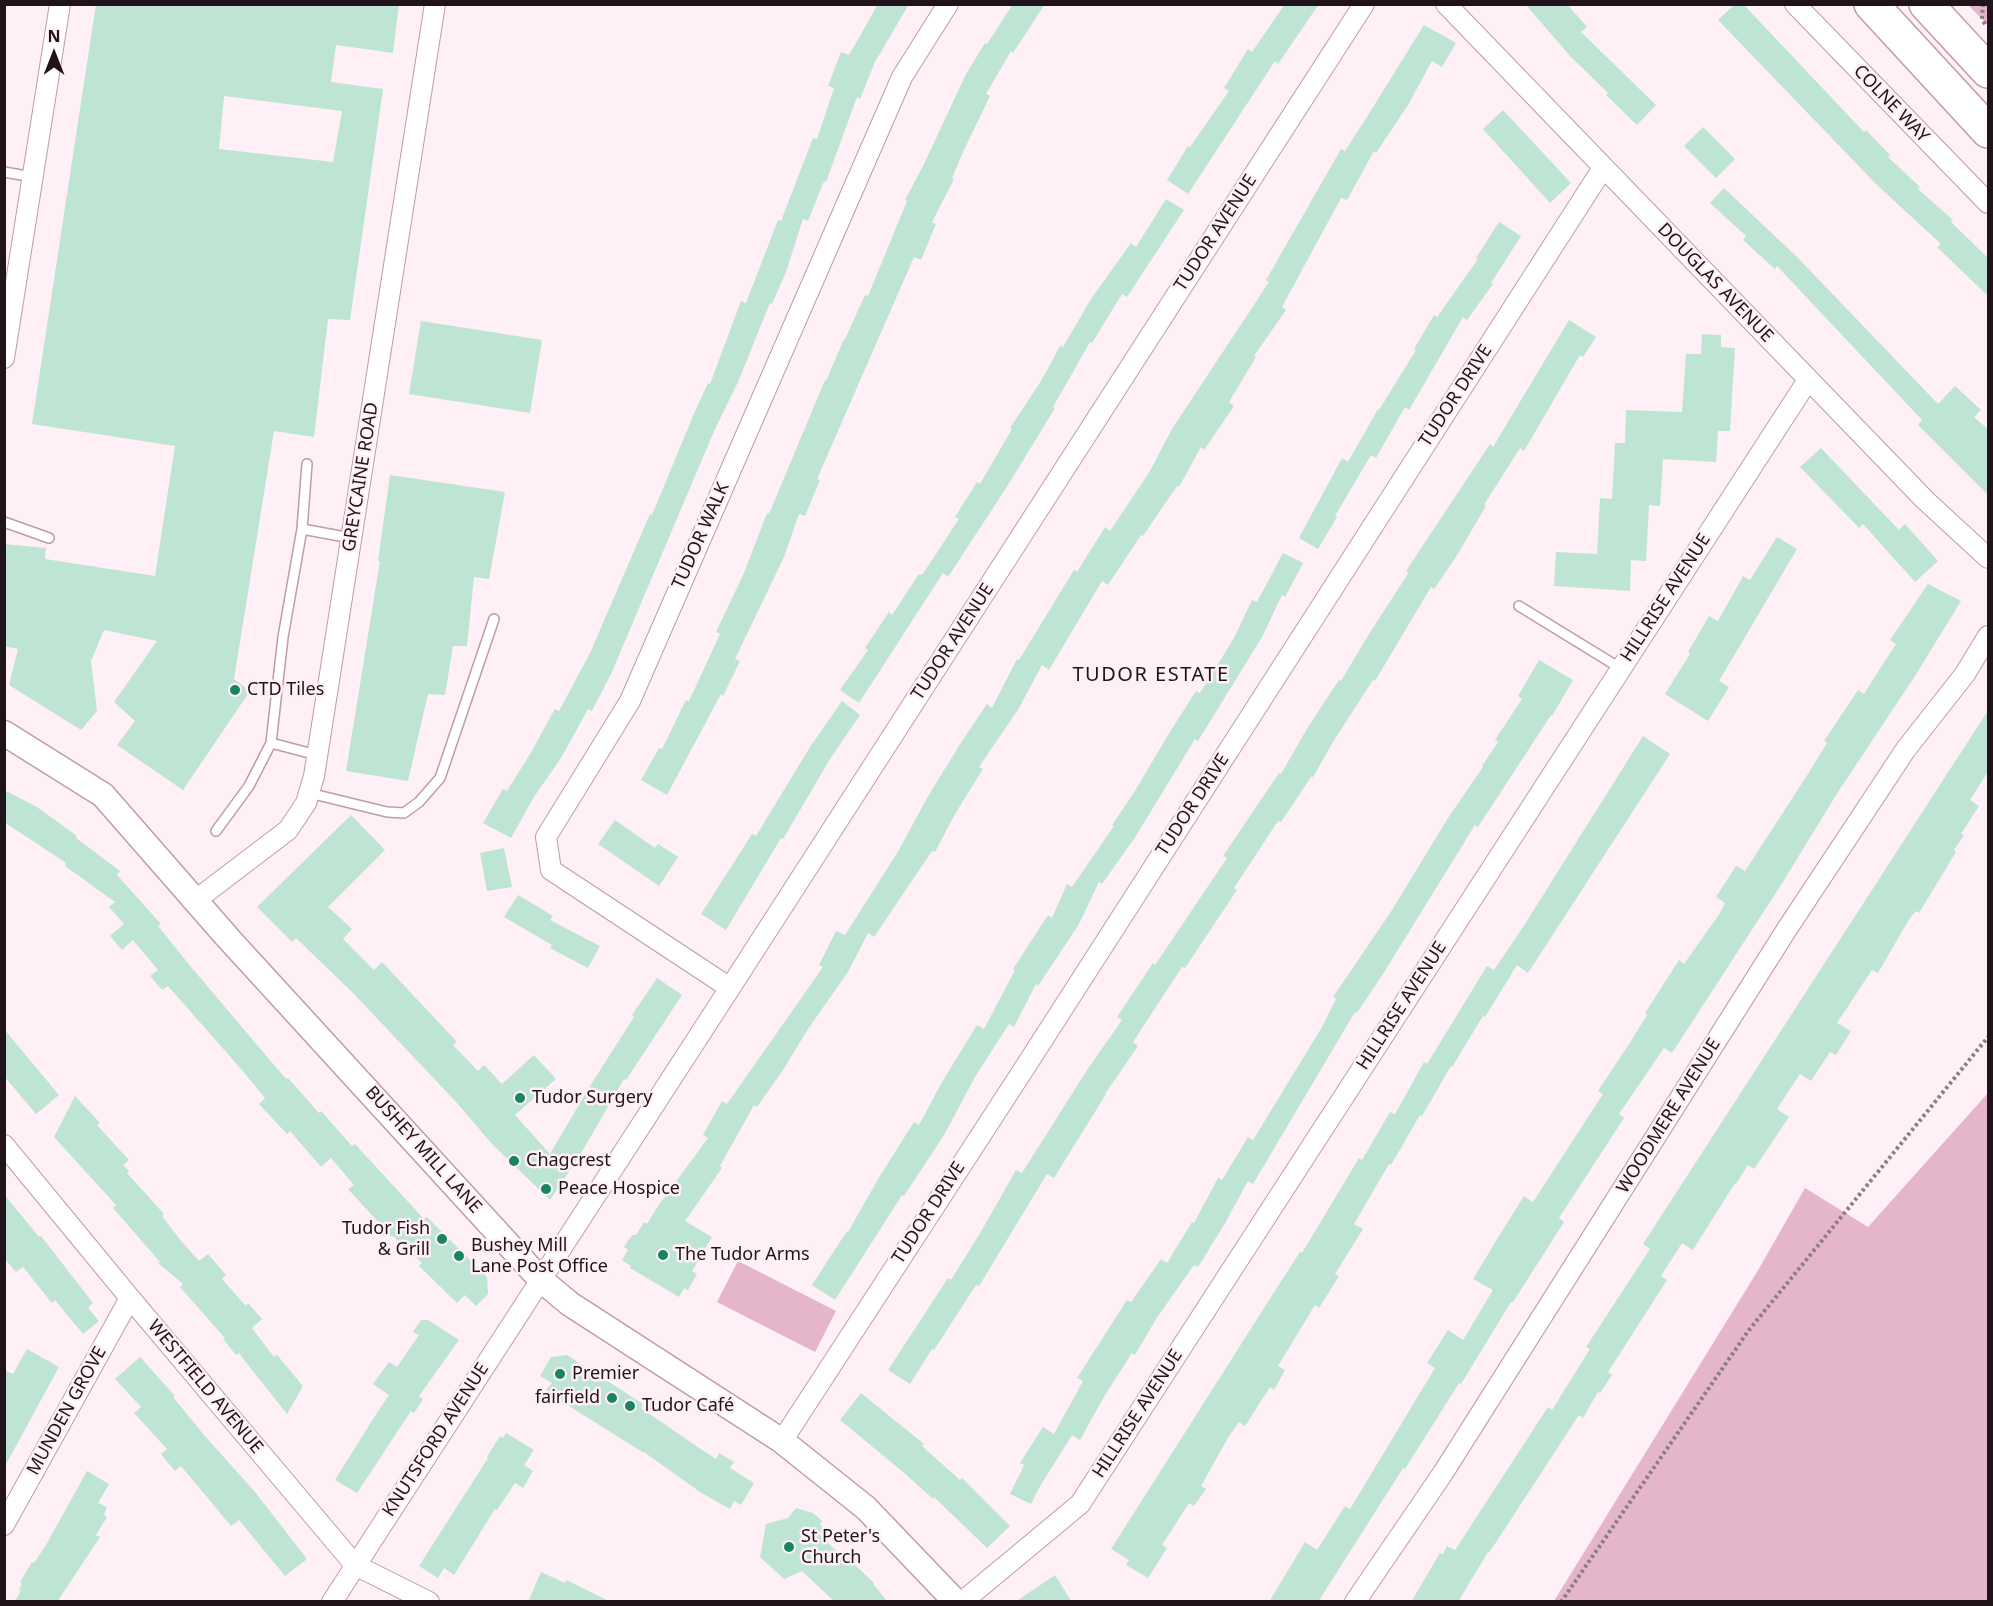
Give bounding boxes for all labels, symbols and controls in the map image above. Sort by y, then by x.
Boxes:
north arrow [24,24,84,84]
text: N [47,25,61,47]
street label: COLNE WAY [1849,61,1933,147]
street label: TUDOR AVENUE [1170,171,1262,295]
street label: DOUGLAS AVENUE [1653,219,1777,347]
street label: TUDOR DRIVE [1415,341,1497,451]
street label: GREYCAINE ROAD [339,401,383,553]
street label: TUDOR WALK [668,479,734,593]
street label: HILLRISE AVENUE [1616,530,1716,666]
street label: TUDOR AVENUE [907,580,999,704]
district label: TUDOR ESTATE [1072,663,1230,687]
place label: CTD Tiles [247,679,324,701]
marker: CTD Tiles [228,683,242,697]
street label: TUDOR DRIVE [1152,750,1234,860]
street label: HILLRISE AVENUE [1352,938,1452,1074]
street label: WOODMERE AVENUE [1613,1035,1725,1197]
street label: BUSHEY MILL LANE [360,1082,486,1218]
place label: Tudor Surgery [532,1087,652,1109]
marker: Tudor Surgery [513,1091,527,1105]
place label: Chagcrest [526,1150,611,1172]
marker: Chagcrest [507,1154,521,1168]
street label: TUDOR DRIVE [888,1158,970,1268]
place label: Peace Hospice [558,1178,680,1200]
marker: Peace Hospice [539,1182,553,1196]
place label: Tudor Fish & Grill [342,1218,430,1260]
marker: Tudor Fish & Grill [435,1232,449,1246]
place label: Bushey Mill Lane Post Office [471,1235,608,1278]
place label: The Tudor Arms [675,1244,810,1266]
marker: The Tudor Arms [656,1248,670,1262]
marker: Bushey Mill Lane Post Office [452,1249,466,1263]
street label: WESTFIELD AVENUE [143,1316,267,1458]
street label: MUNDEN GROVE [23,1343,111,1479]
street label: HILLRISE AVENUE [1088,1346,1188,1482]
street label: KNUTSFORD AVENUE [378,1359,494,1521]
place label: Premier [572,1363,639,1385]
marker: Premier [553,1367,567,1381]
place label: fairfield [535,1387,600,1409]
marker: fairfield [605,1391,619,1405]
place label: Tudor Café [642,1395,734,1417]
marker: Tudor Café [623,1399,637,1413]
place label: St Peter's Church [801,1526,880,1568]
marker: St Peter's Church [782,1540,796,1554]

